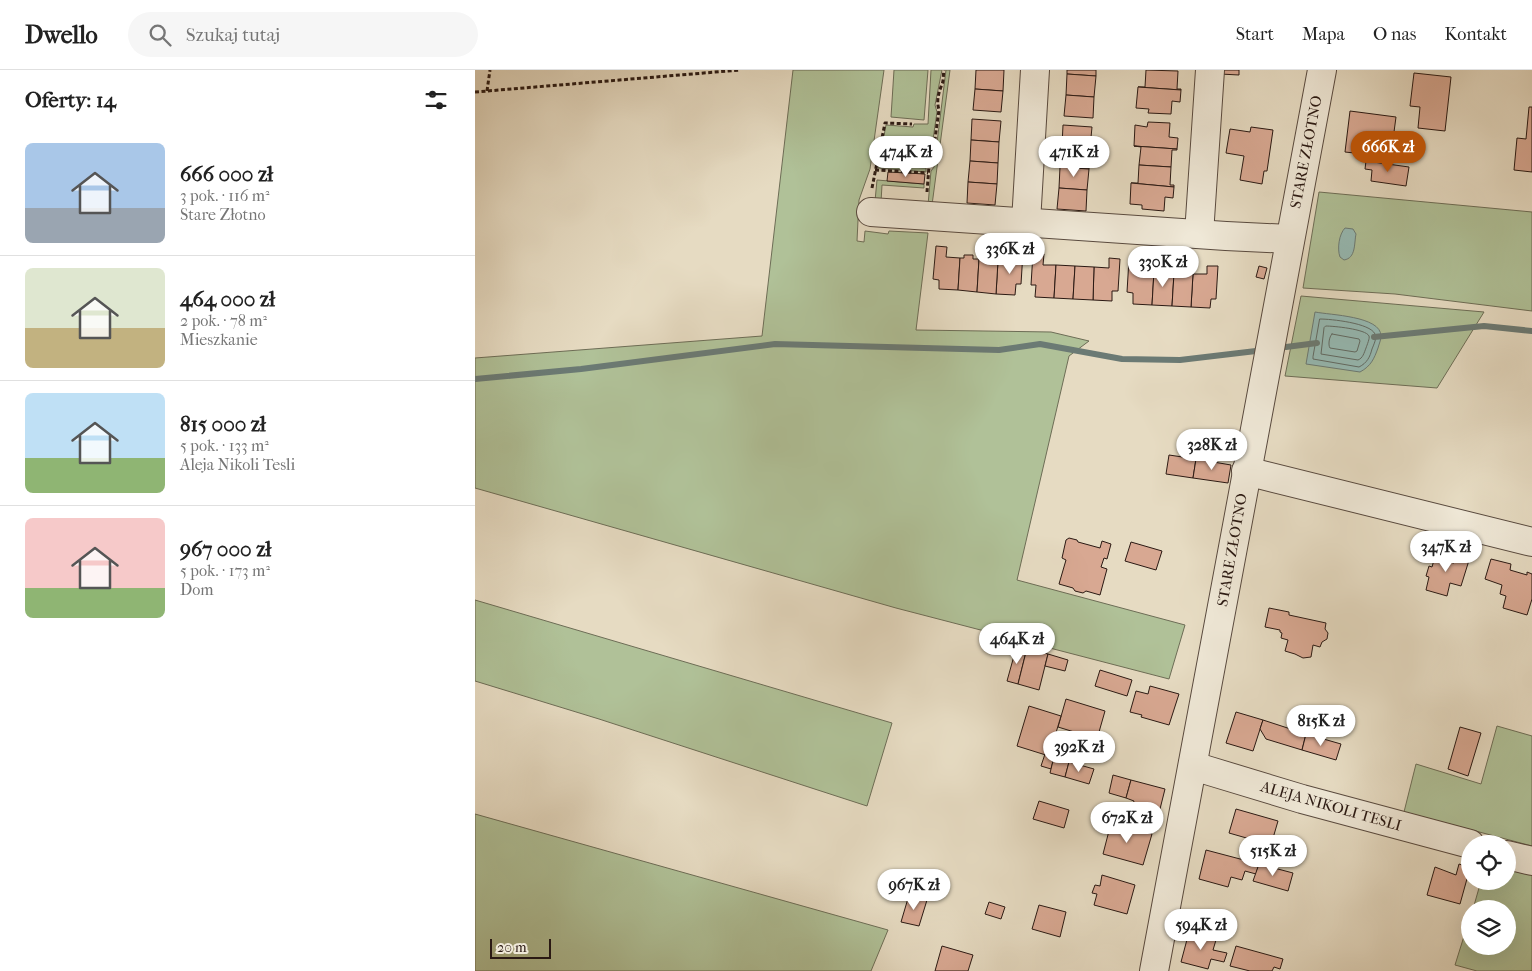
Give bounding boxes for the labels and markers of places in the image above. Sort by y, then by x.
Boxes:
pin: 666K zł [1342,131,1434,173]
pin: 474K zł [860,136,952,178]
pin: 471K zł [1028,136,1120,178]
pin: 336K zł [964,232,1056,275]
pin: 330K zł [1117,246,1209,288]
pin: 328K zł [1166,428,1258,471]
pin: 347K zł [1400,530,1492,573]
pin: 464K zł [971,622,1063,665]
pin: 815K zł [1275,704,1367,747]
pin: 392K zł [1033,730,1125,773]
pin: 672K zł [1081,802,1173,844]
pin: 515K zł [1227,834,1319,877]
pin: 967K zł [868,868,960,911]
pin: 594K zł [1155,908,1247,951]

